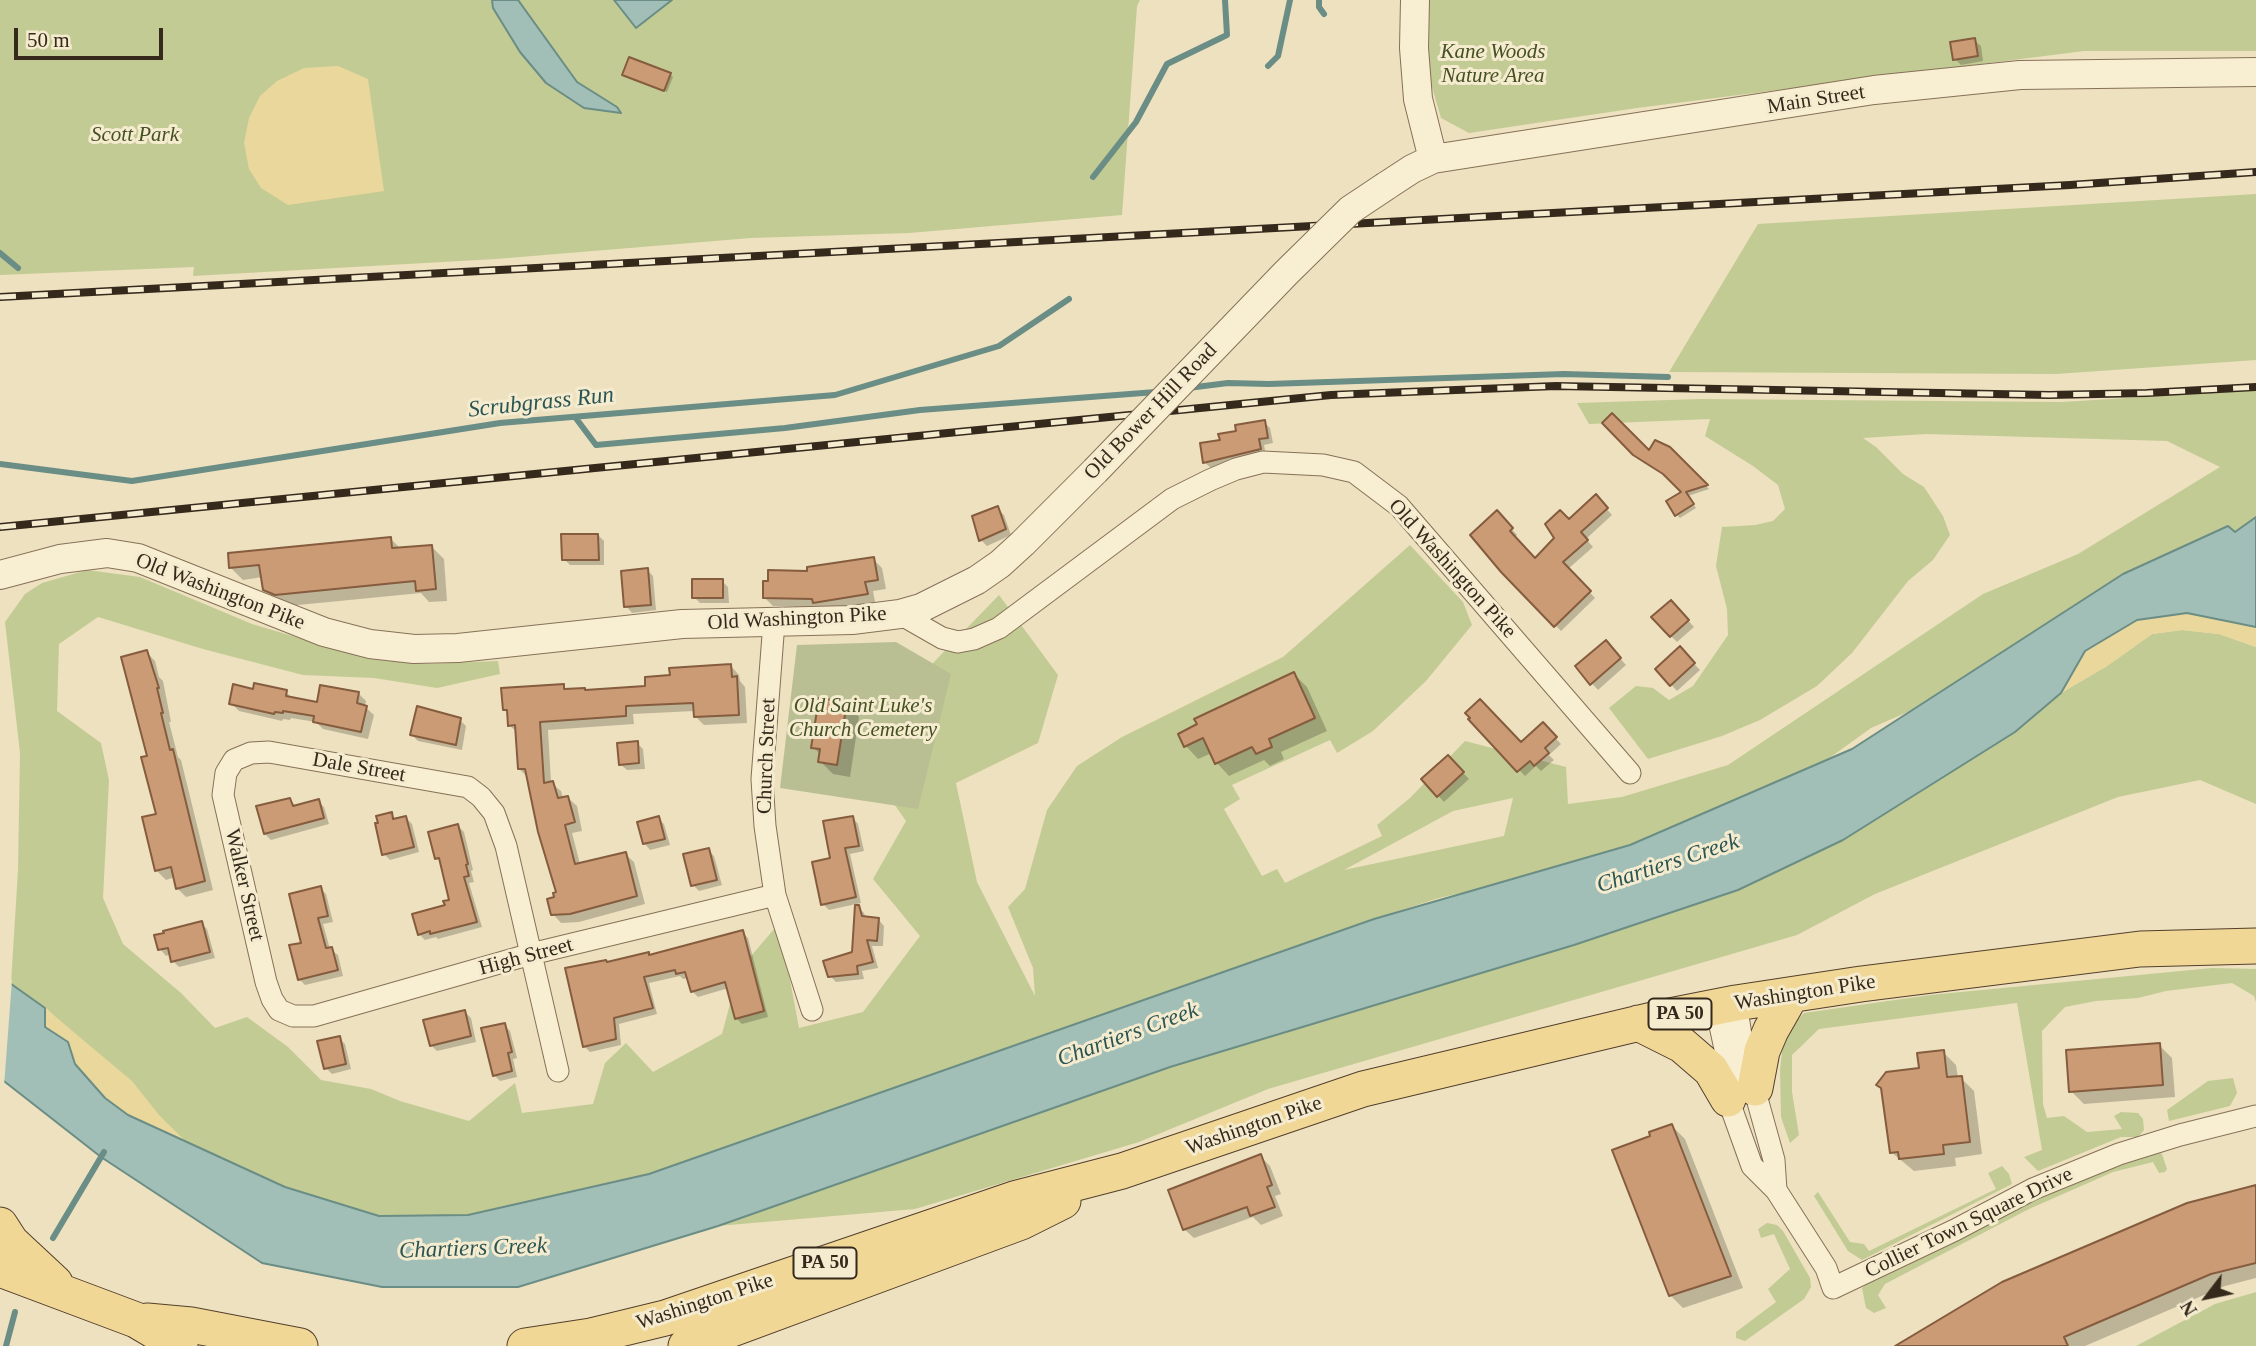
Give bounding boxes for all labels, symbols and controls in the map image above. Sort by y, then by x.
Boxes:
scale bar [18,14,166,58]
text: 50 m [27,28,70,52]
park label: Kane Woods Nature Area [1441,39,1545,89]
street label: Main Street [1765,80,1867,120]
park label: Scott Park [91,122,179,148]
street label: Old Bower Hill Road [1079,338,1223,486]
water label: Scrubgrass Run [467,382,615,424]
street label: Old Washington Pike [1383,494,1521,644]
street label: Old Washington Pike [132,548,308,636]
street label: Old Washington Pike [707,602,887,636]
park label: Old Saint Luke's Church Cemetery [789,693,937,743]
street label: Church Street [752,698,782,814]
street label: Dale Street [311,747,407,789]
street label: Walker Street [219,826,269,944]
water label: Chartiers Creek [1593,828,1743,900]
street label: High Street [476,932,576,982]
street label: Washington Pike [1733,969,1877,1017]
water label: Chartiers Creek [1054,997,1202,1073]
road number: PA 50 [1648,998,1712,1030]
street label: Washington Pike [1183,1091,1325,1161]
street label: Collier Town Square Drive [1861,1162,2077,1284]
water label: Chartiers Creek [399,1233,547,1265]
road number: PA 50 [794,1247,856,1278]
north arrow [2172,1262,2242,1332]
street label: Washington Pike [633,1268,777,1336]
text: N [2176,1297,2201,1320]

